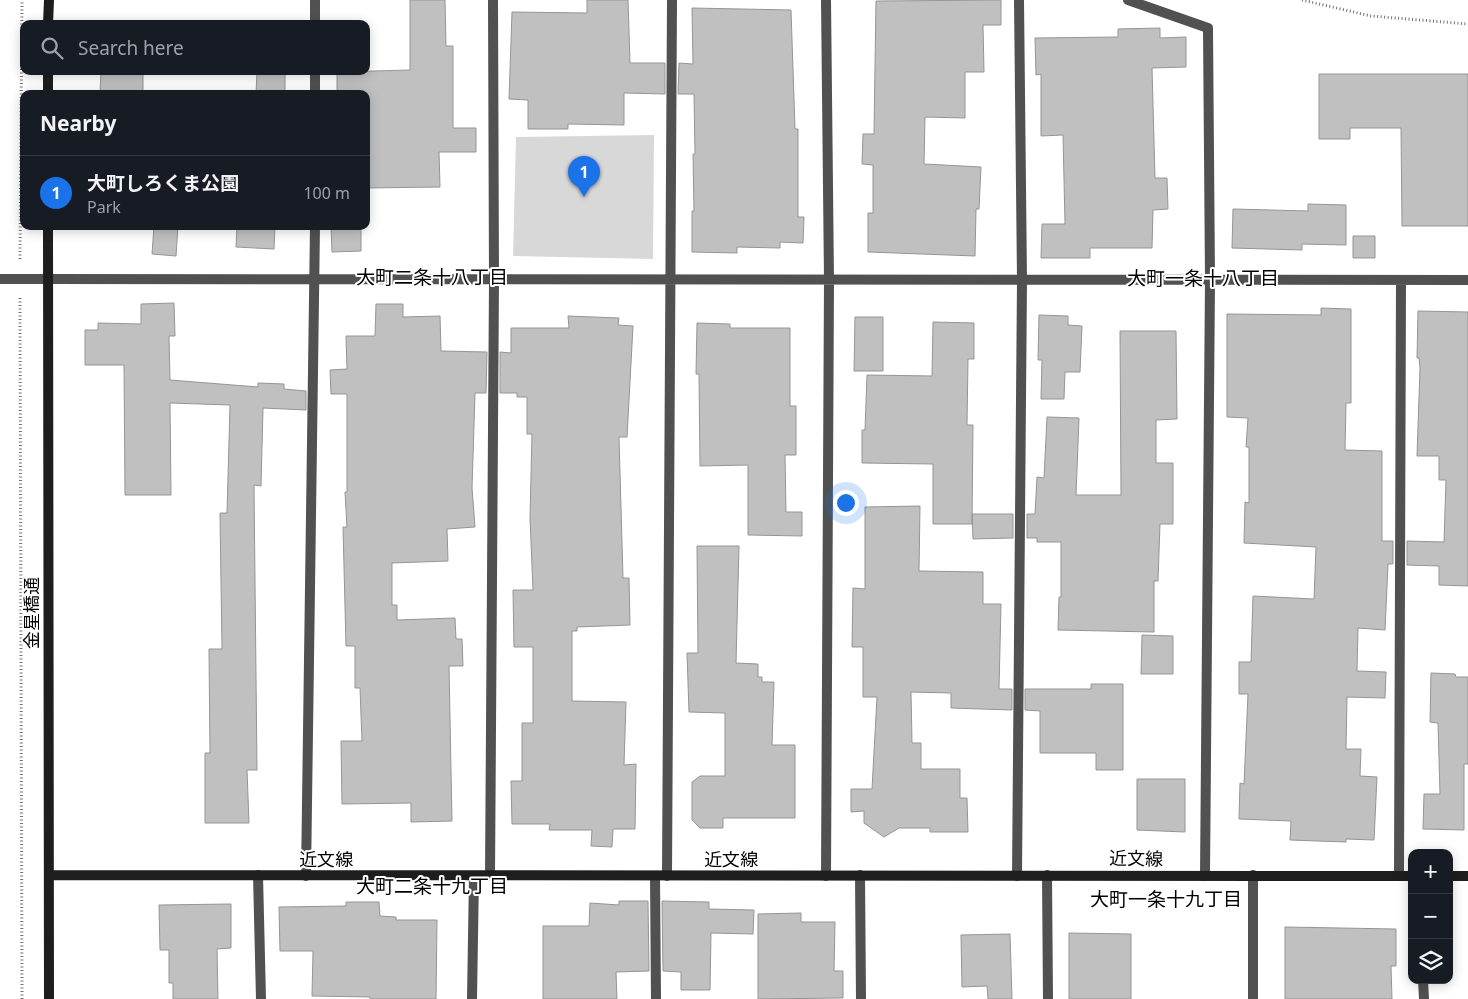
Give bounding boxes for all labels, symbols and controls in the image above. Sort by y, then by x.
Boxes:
search box [20,20,370,75]
icon: search [38,34,66,62]
text: Search here [78,35,184,61]
text: Nearby [40,109,116,137]
pin: 1 [568,156,600,197]
text: 大町しろくま公園 [87,170,239,196]
text: 1 [51,182,61,204]
text: 100 m [303,182,350,204]
text: Park [87,196,121,218]
district label: 大町二条十八丁目 [356,264,508,290]
district label: 大町一条十八丁目 [1127,265,1279,291]
your location [833,490,859,516]
street label: 金星橋通 [19,577,43,649]
street label: 近文線 [1109,846,1163,870]
street label: 近文線 [299,847,353,871]
street label: 近文線 [704,847,758,871]
map controls [1408,849,1453,984]
button: + [1408,849,1453,894]
district label: 大町二条十九丁目 [356,873,508,899]
district label: 大町一条十九丁目 [1090,886,1242,912]
button: − [1408,894,1453,939]
button: layers [1408,939,1453,984]

